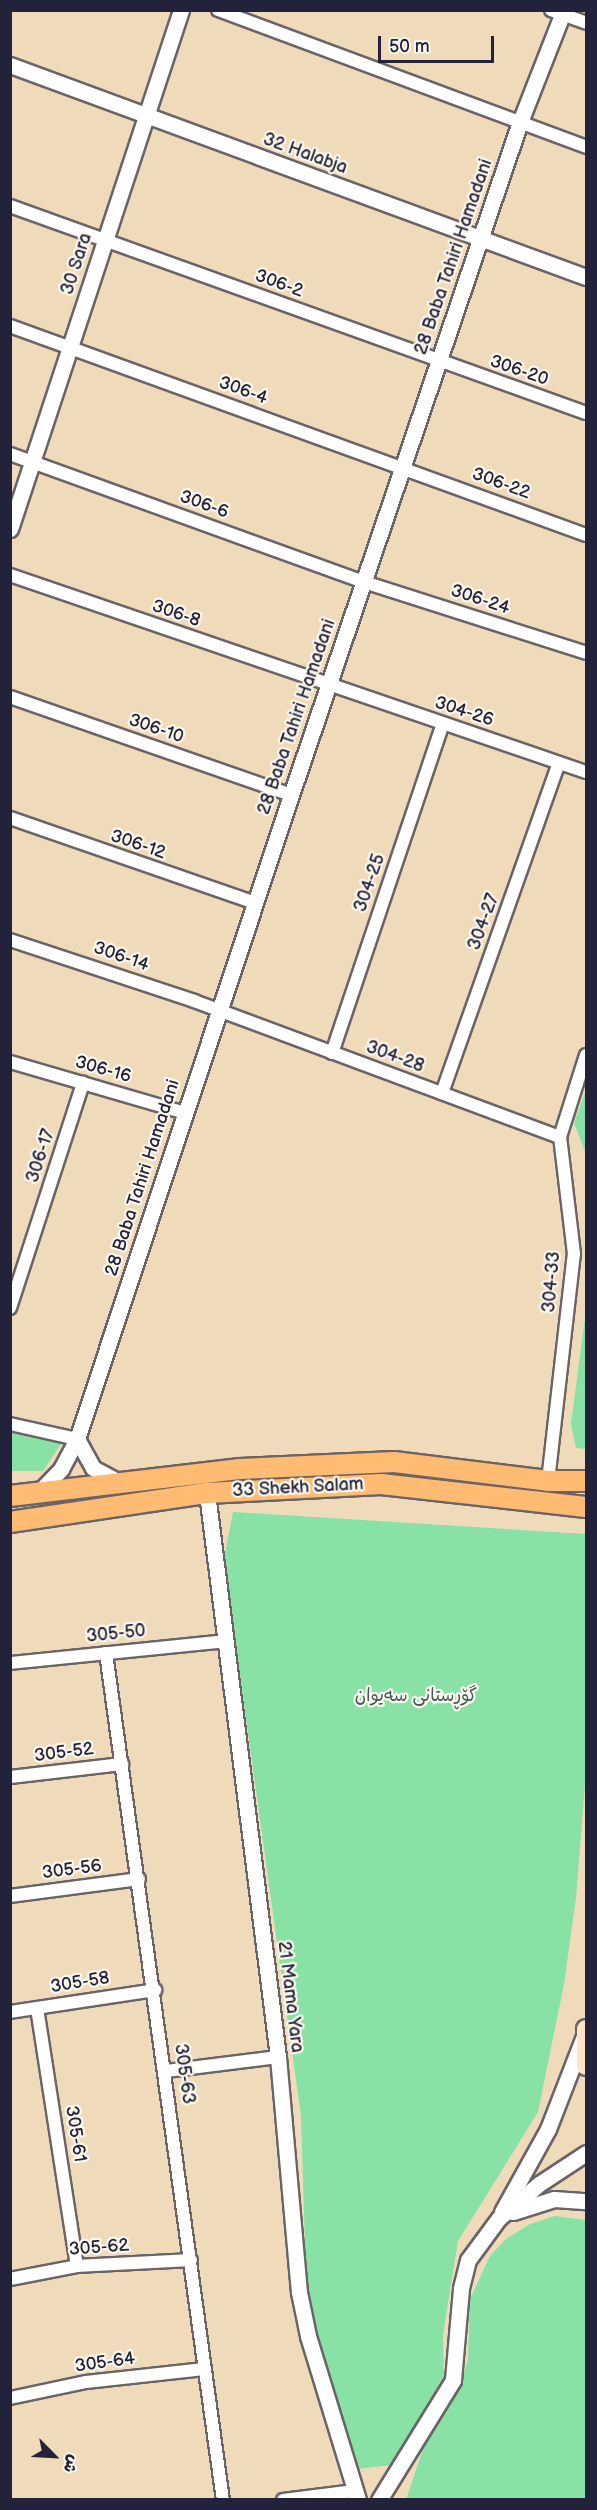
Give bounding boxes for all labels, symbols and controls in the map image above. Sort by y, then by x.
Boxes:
scale bar [381,24,496,62]
text: 50 m [389,36,430,57]
street label: 32 Halabja [260,129,350,179]
street label: 28 Baba Tahiri Hamadani [410,156,498,358]
street label: 30 Sara [57,230,97,298]
street label: 306-2 [252,265,306,303]
street label: 306-20 [487,351,551,391]
street label: 306-4 [216,372,270,410]
street label: 306-22 [469,464,533,504]
street label: 306-6 [177,486,231,524]
street label: 306-24 [448,580,512,620]
street label: 306-8 [149,596,203,632]
street label: 28 Baba Tahiri Hamadani [253,616,341,818]
street label: 304-26 [432,692,496,732]
street label: 306-10 [126,710,186,748]
street label: 306-12 [108,826,168,864]
street label: 304-25 [350,851,390,915]
street label: 304-27 [464,891,504,953]
street label: 306-14 [90,937,152,977]
street label: 304-28 [363,1037,427,1077]
street label: 306-16 [73,1052,133,1088]
street label: 28 Baba Tahiri Hamadani [101,1077,185,1279]
street label: 306-17 [22,1126,60,1186]
street label: 304-33 [539,1250,565,1314]
street label: 33 Shekh Salam [231,1474,365,1502]
street label: 305-50 [85,1620,147,1648]
park label: گۆڕستانی سەیوان [355,1685,477,1707]
street label: 305-52 [33,1739,95,1767]
street label: 305-56 [41,1856,103,1884]
street label: 21 Mama Yara [272,1939,308,2055]
street label: 305-58 [49,1968,111,1998]
street label: 305-63 [169,2042,199,2106]
street label: 305-61 [60,2104,90,2164]
street label: 305-62 [68,2235,130,2261]
street label: 305-64 [74,2348,136,2378]
north arrow [24,2426,84,2486]
text: ش [59,2452,83,2475]

